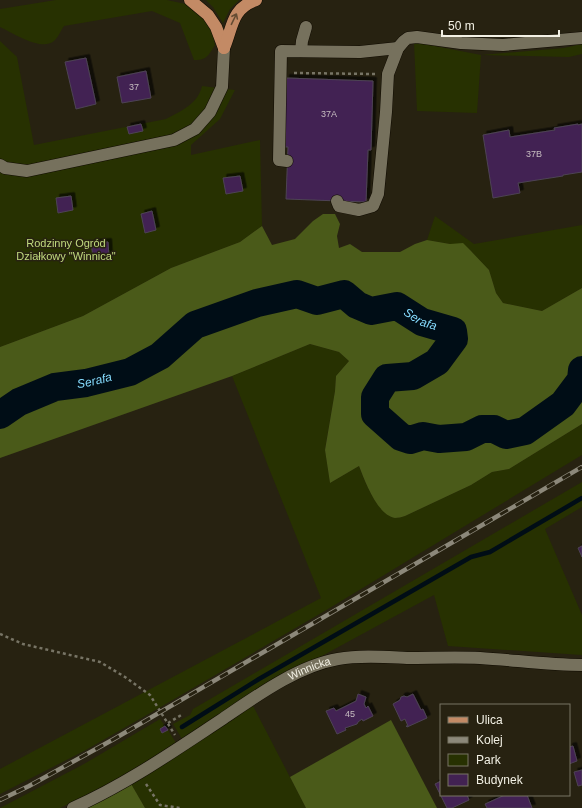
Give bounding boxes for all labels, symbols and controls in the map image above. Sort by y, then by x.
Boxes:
scale bar [442,12,559,38]
one-way arrow [231,13,239,25]
text: 50 m [448,19,475,33]
house number: 37 [129,82,139,92]
house number: 37A [321,109,337,119]
house number: 37B [526,149,542,159]
park label: Rodzinny Ogród Działkowy "Winnica" [16,237,116,262]
water label: Serafa [401,305,439,333]
water label: Serafa [76,370,114,391]
street label: Winnicka [286,655,333,682]
legend [440,704,570,796]
house number: 45 [345,709,355,719]
text: Ulica [476,713,503,727]
text: Kolej [476,733,503,747]
text: Park [476,753,502,767]
text: Budynek [476,773,524,787]

